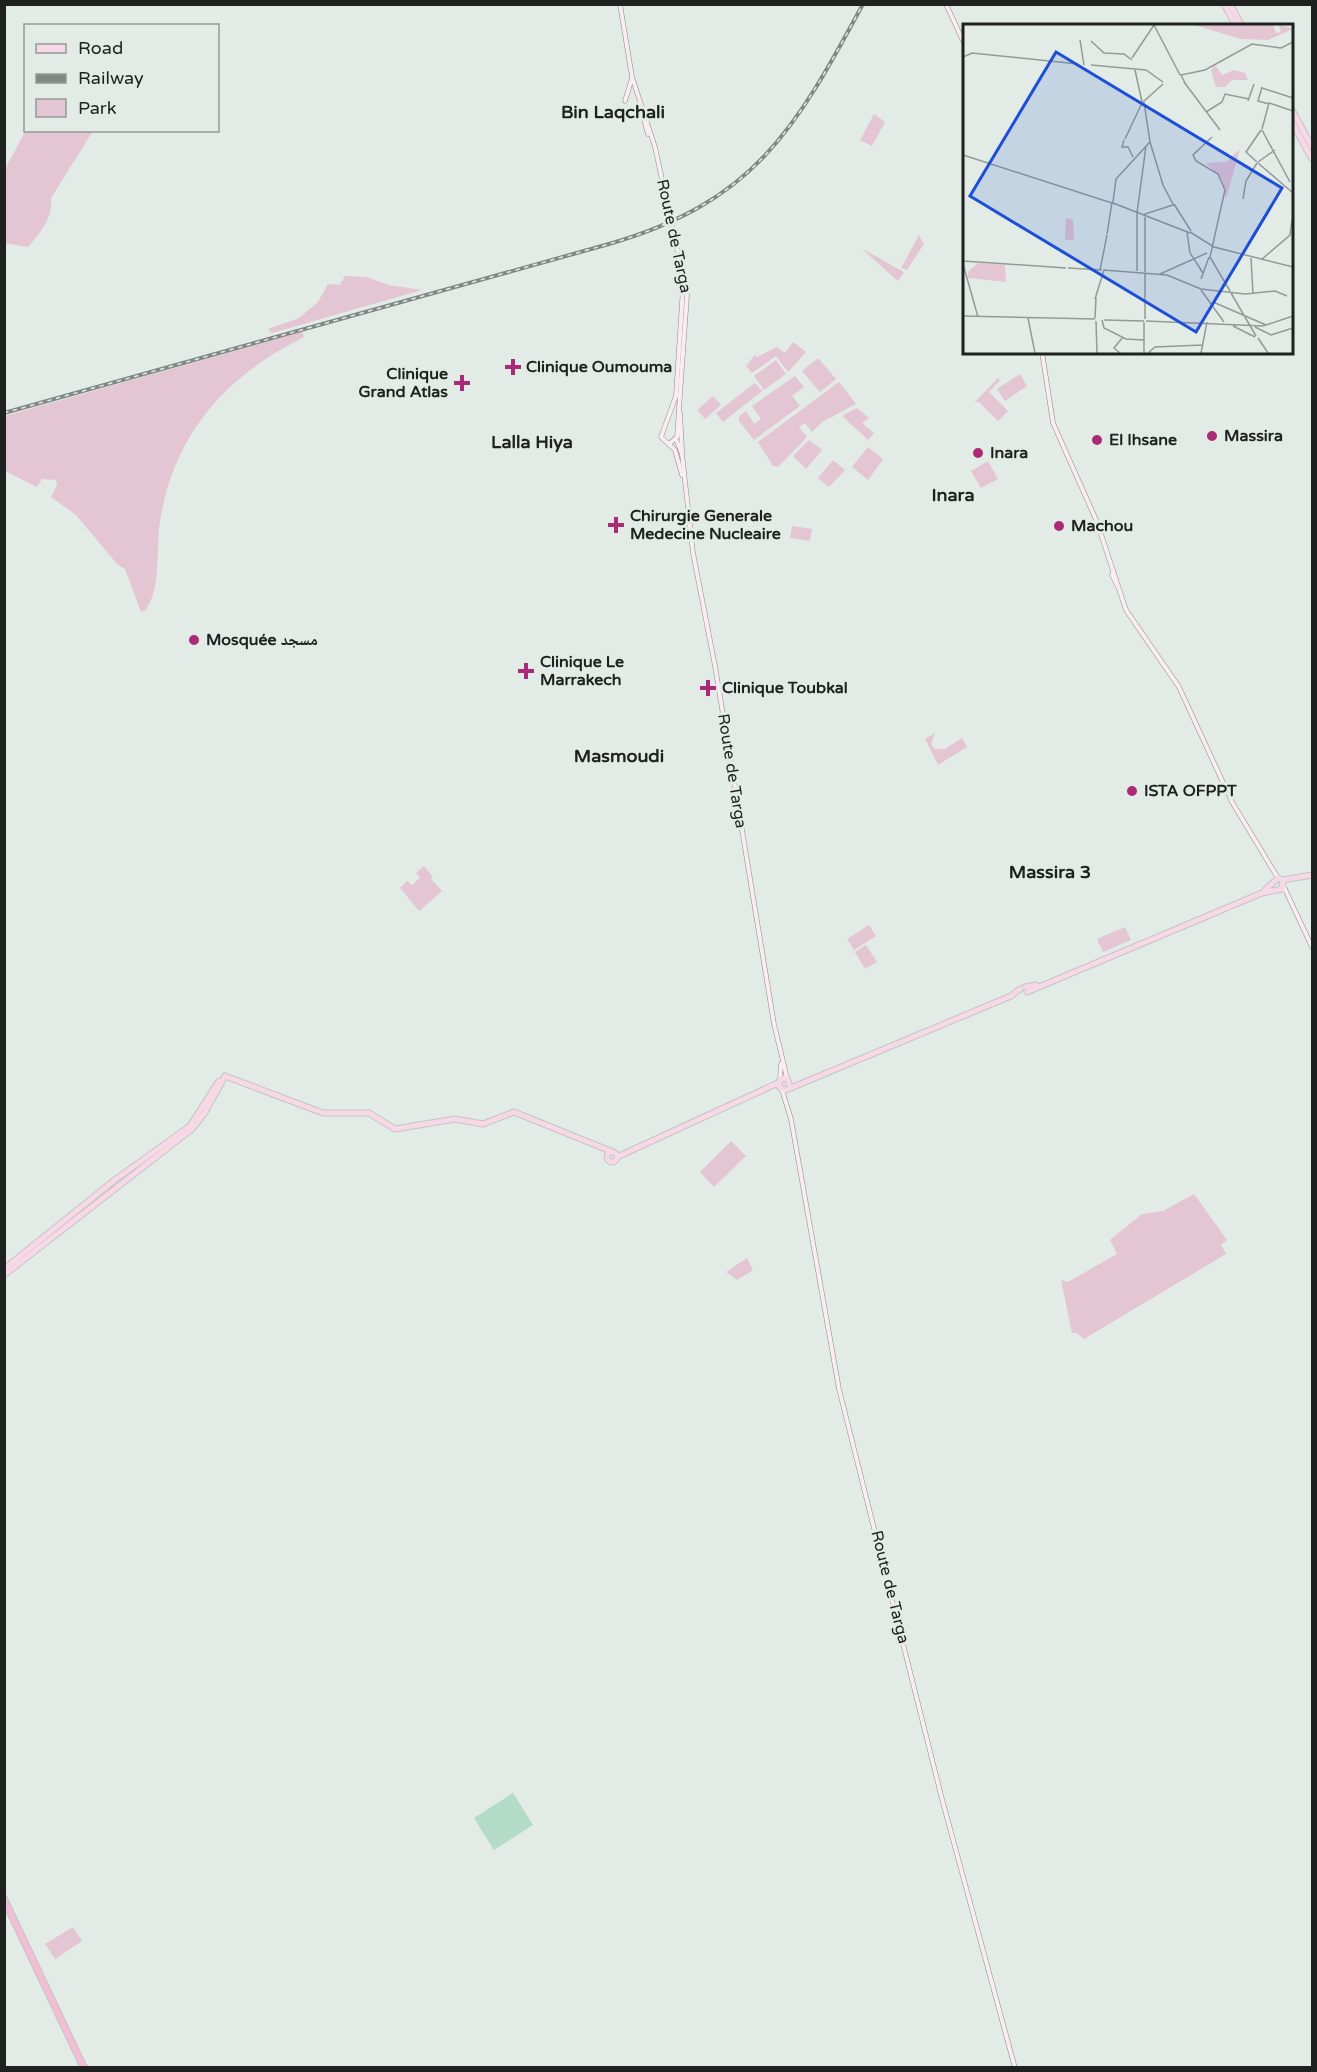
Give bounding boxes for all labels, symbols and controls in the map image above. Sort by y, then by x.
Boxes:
legend [24,24,219,132]
inset map [963,24,1293,354]
text: Road [78,37,123,59]
text: Railway [78,67,144,89]
text: Park [78,97,117,119]
district label: Bin Laqchali [561,101,665,123]
street label: Route de Targa [652,177,696,295]
place label: Clinique Oumouma [526,357,672,377]
marker: Clinique Oumouma [504,358,522,376]
place label: Clinique Grand Atlas [358,364,448,402]
marker: Clinique Grand Atlas [453,374,471,392]
place label: Massira [1224,426,1283,446]
marker: Massira [1205,429,1219,443]
place label: El Ihsane [1109,430,1177,450]
district label: Lalla Hiya [491,431,573,453]
marker: El Ihsane [1090,433,1104,447]
place label: Inara [990,443,1028,463]
marker: Inara [971,446,985,460]
district label: Inara [931,484,975,506]
place label: Chirurgie Generale Medecine Nucleaire [630,506,781,544]
marker: Chirurgie Generale Medecine Nucleaire [607,516,625,534]
place label: Machou [1071,516,1133,536]
marker: Machou [1052,519,1066,533]
place label: Mosquée مسجد [206,630,318,650]
marker: Mosquée مسجد [187,633,201,647]
place label: Clinique Le Marrakech [540,652,624,690]
marker: Clinique Le Marrakech [517,662,535,680]
place label: Clinique Toubkal [722,678,848,698]
marker: Clinique Toubkal [699,679,717,697]
street label: Route de Targa [713,712,751,830]
district label: Masmoudi [574,745,664,767]
place label: ISTA OFPPT [1144,781,1237,801]
marker: ISTA OFPPT [1125,784,1139,798]
district label: Massira 3 [1009,861,1091,883]
street label: Route de Targa [866,1528,914,1646]

